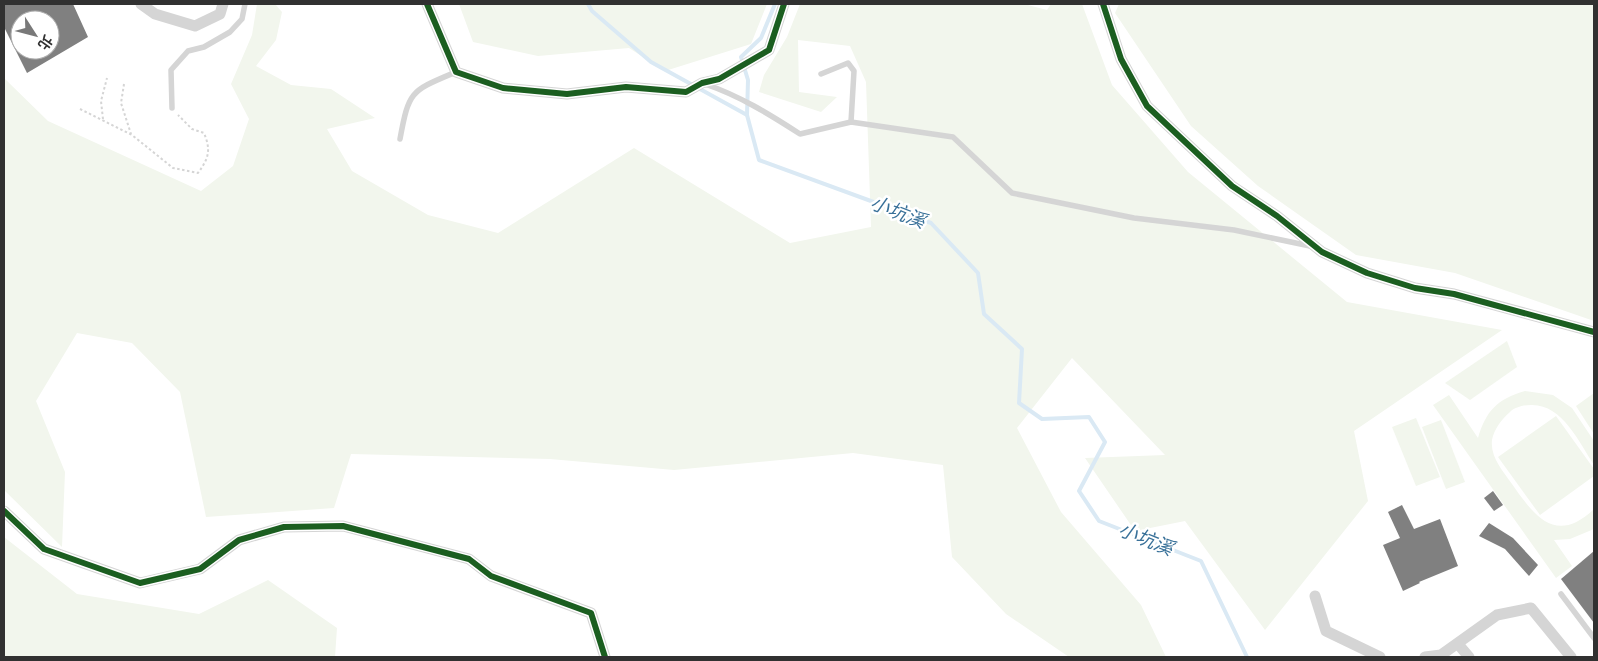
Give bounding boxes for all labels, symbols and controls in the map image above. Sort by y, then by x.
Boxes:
north arrow [10,10,60,60]
text: 北 [34,32,57,54]
water label: 小坑溪 [867,191,932,234]
water label: 小坑溪 [1115,518,1180,561]

